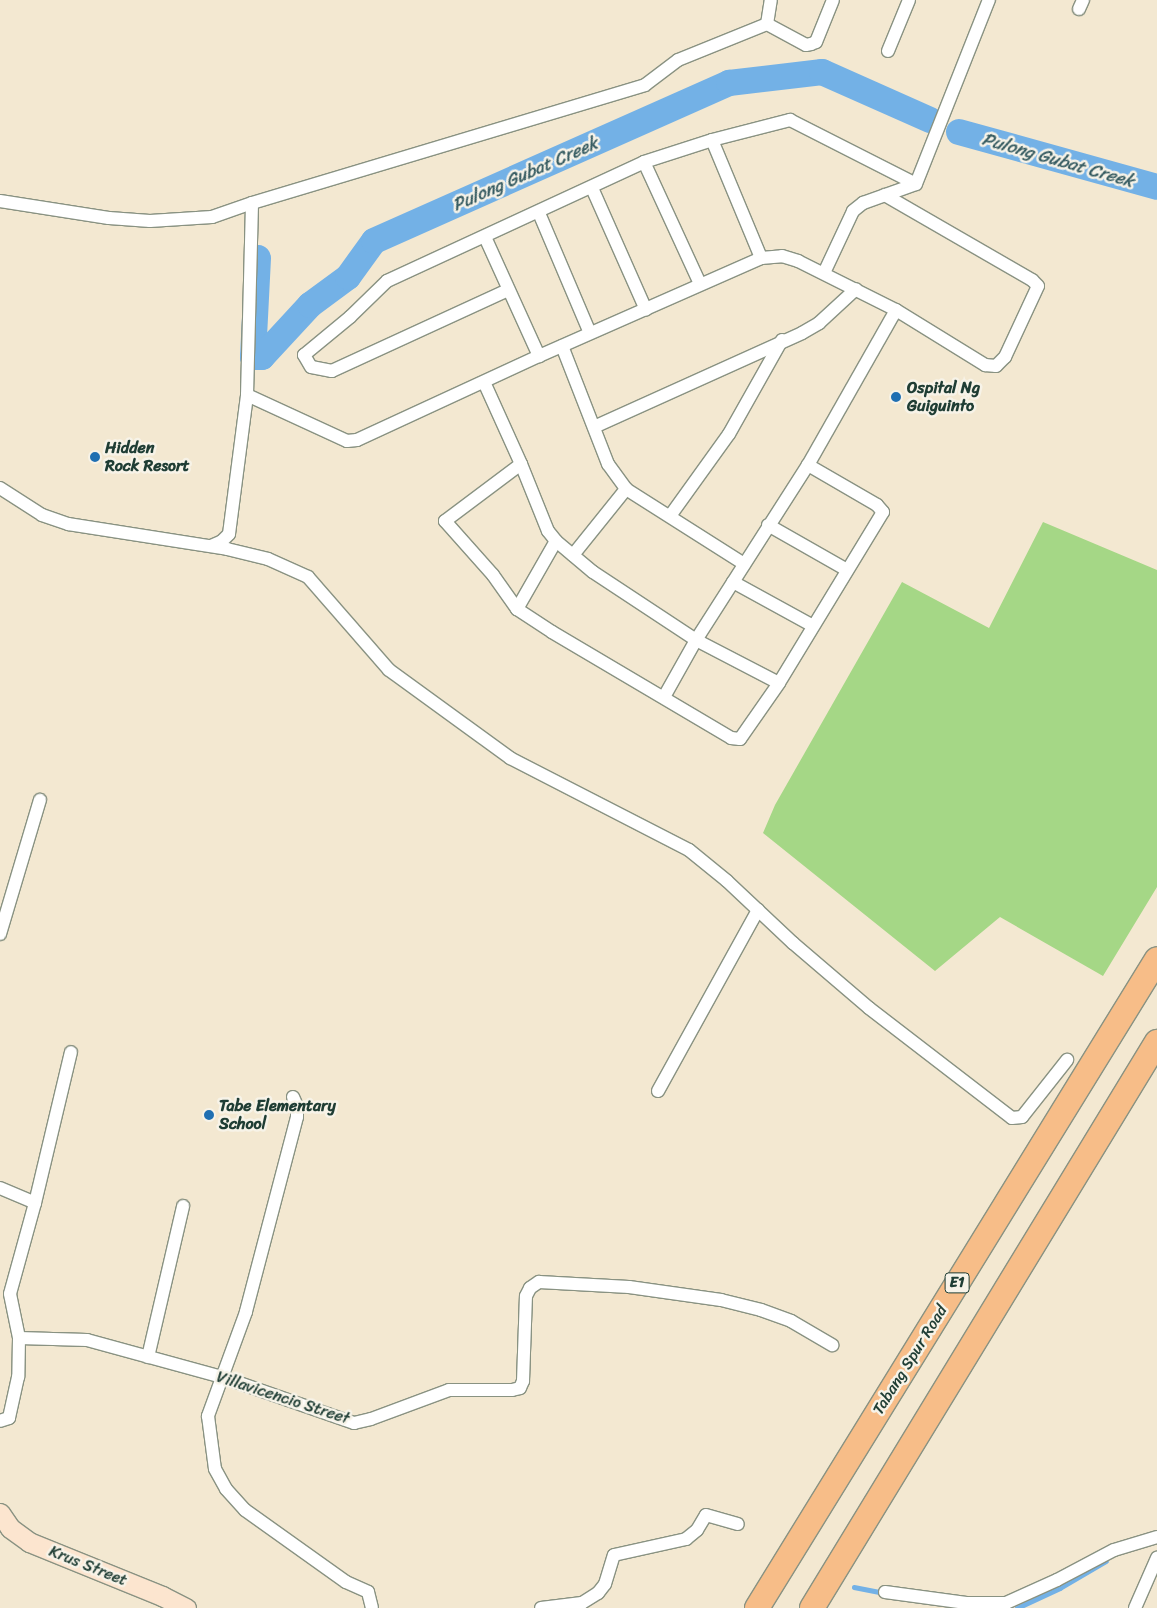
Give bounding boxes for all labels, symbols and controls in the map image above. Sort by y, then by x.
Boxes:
water label: Pulong Gubat Creek [979,128,1137,192]
water label: Pulong Gubat Creek [449,132,601,216]
place label: Ospital Ng Guiguinto [907,378,980,416]
marker: Ospital Ng Guiguinto [889,390,903,404]
place label: Hidden Rock Resort [105,438,190,476]
marker: Hidden Rock Resort [89,451,101,463]
place label: Tabe Elementary School [219,1096,336,1134]
marker: Tabe Elementary School [203,1109,215,1121]
road number: E1 [944,1270,970,1296]
street label: Tabang Spur Road [869,1302,951,1418]
street label: Villavicencio Street [214,1367,352,1429]
street label: Krus Street [46,1542,130,1590]

